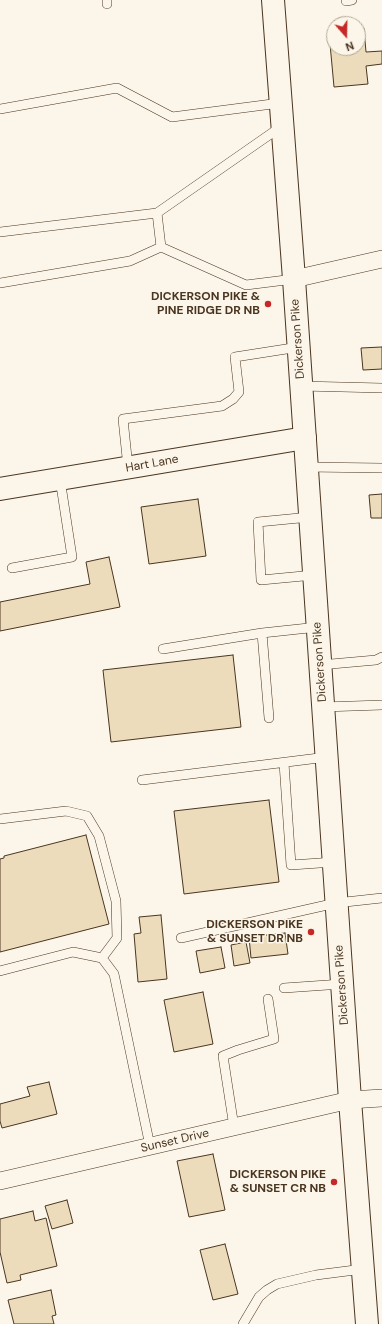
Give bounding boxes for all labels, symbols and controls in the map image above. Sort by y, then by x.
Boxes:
north arrow [326,16,366,56]
text: N [344,38,356,54]
place label: DICKERSON PIKE & PINE RIDGE DR NB [151,290,260,318]
street label: Dickerson Pike [288,298,308,380]
marker: DICKERSON PIKE & PINE RIDGE DR NB [263,299,273,309]
street label: Hart Lane [124,452,180,476]
street label: Dickerson Pike [310,621,330,703]
place label: DICKERSON PIKE & SUNSET DR NB [206,918,303,946]
marker: DICKERSON PIKE & SUNSET DR NB [306,927,316,937]
street label: Dickerson Pike [332,944,352,1026]
street label: Sunset Drive [139,1126,211,1156]
place label: DICKERSON PIKE & SUNSET CR NB [229,1168,326,1196]
marker: DICKERSON PIKE & SUNSET CR NB [329,1177,339,1187]

